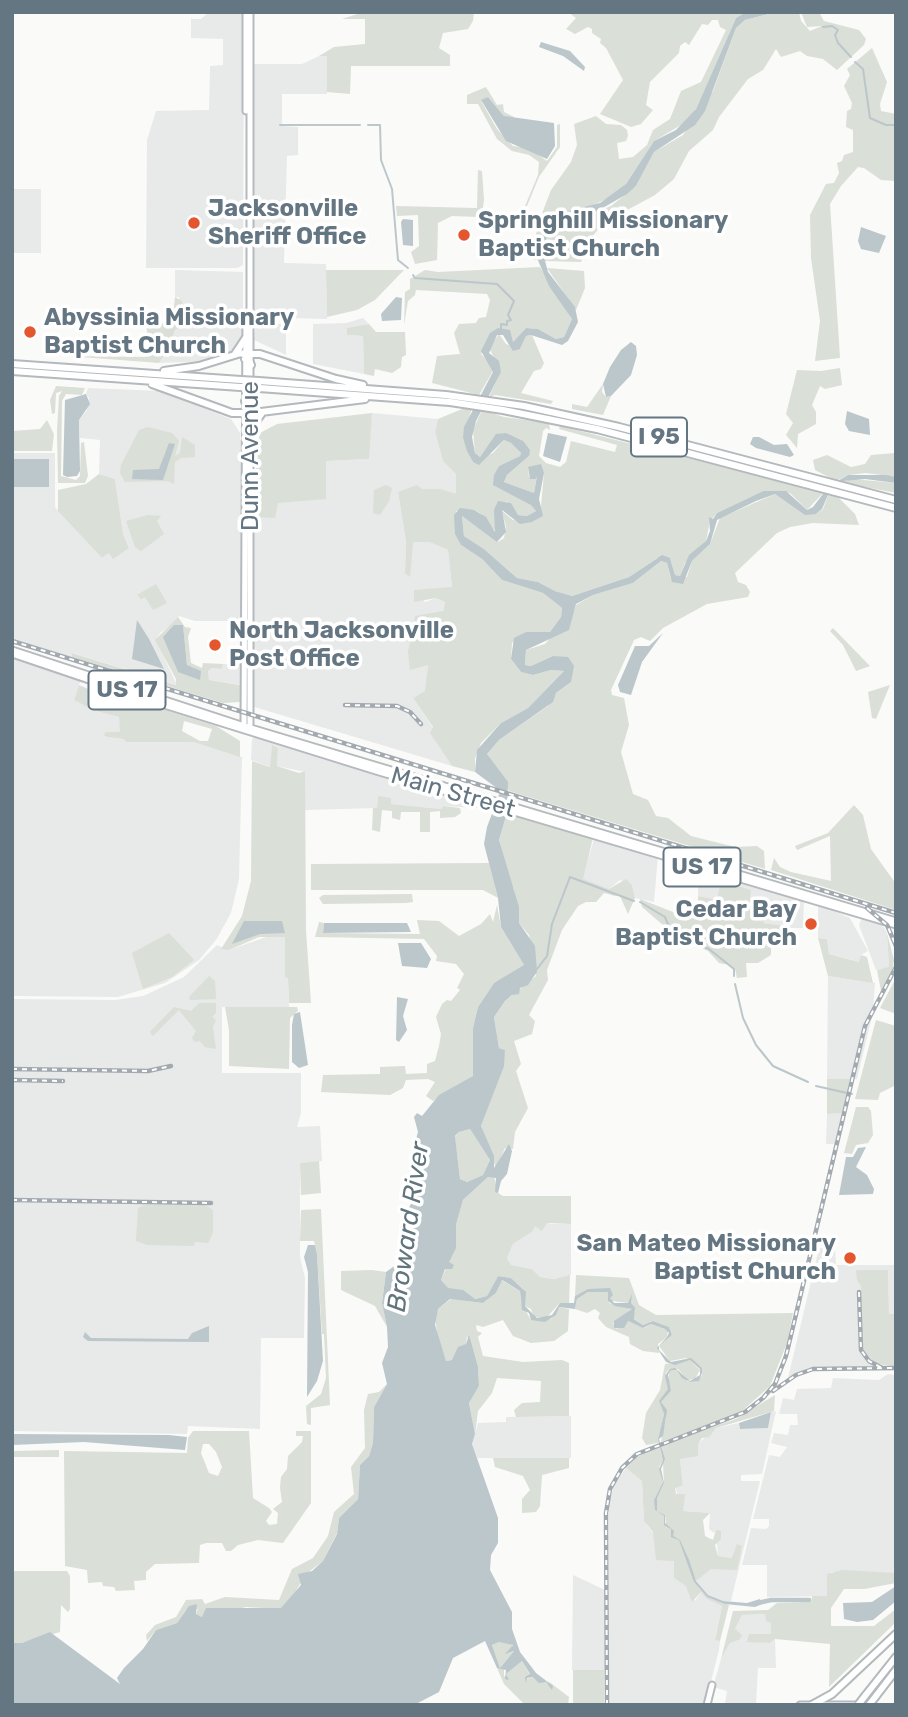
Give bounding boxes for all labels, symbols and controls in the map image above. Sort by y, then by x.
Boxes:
place label: Jacksonville Sheriff Office [208,195,366,251]
place label: Springhill Missionary Baptist Church [478,207,728,263]
marker: Jacksonville Sheriff Office [186,215,202,231]
marker: Springhill Missionary Baptist Church [456,227,472,243]
place label: Abyssinia Missionary Baptist Church [44,304,294,360]
marker: Abyssinia Missionary Baptist Church [22,324,38,340]
street label: Dunn Avenue [237,381,265,531]
road number: I 95 [631,418,687,457]
place label: North Jacksonville Post Office [229,617,454,673]
marker: North Jacksonville Post Office [207,637,223,653]
road number: US 17 [88,670,166,710]
street label: Main Street [388,762,518,824]
road number: US 17 [664,848,740,887]
place label: Cedar Bay Baptist Church [615,896,797,952]
marker: Cedar Bay Baptist Church [803,916,819,932]
water label: Broward River [382,1140,436,1314]
place label: San Mateo Missionary Baptist Church [577,1230,836,1286]
marker: San Mateo Missionary Baptist Church [842,1250,858,1266]

